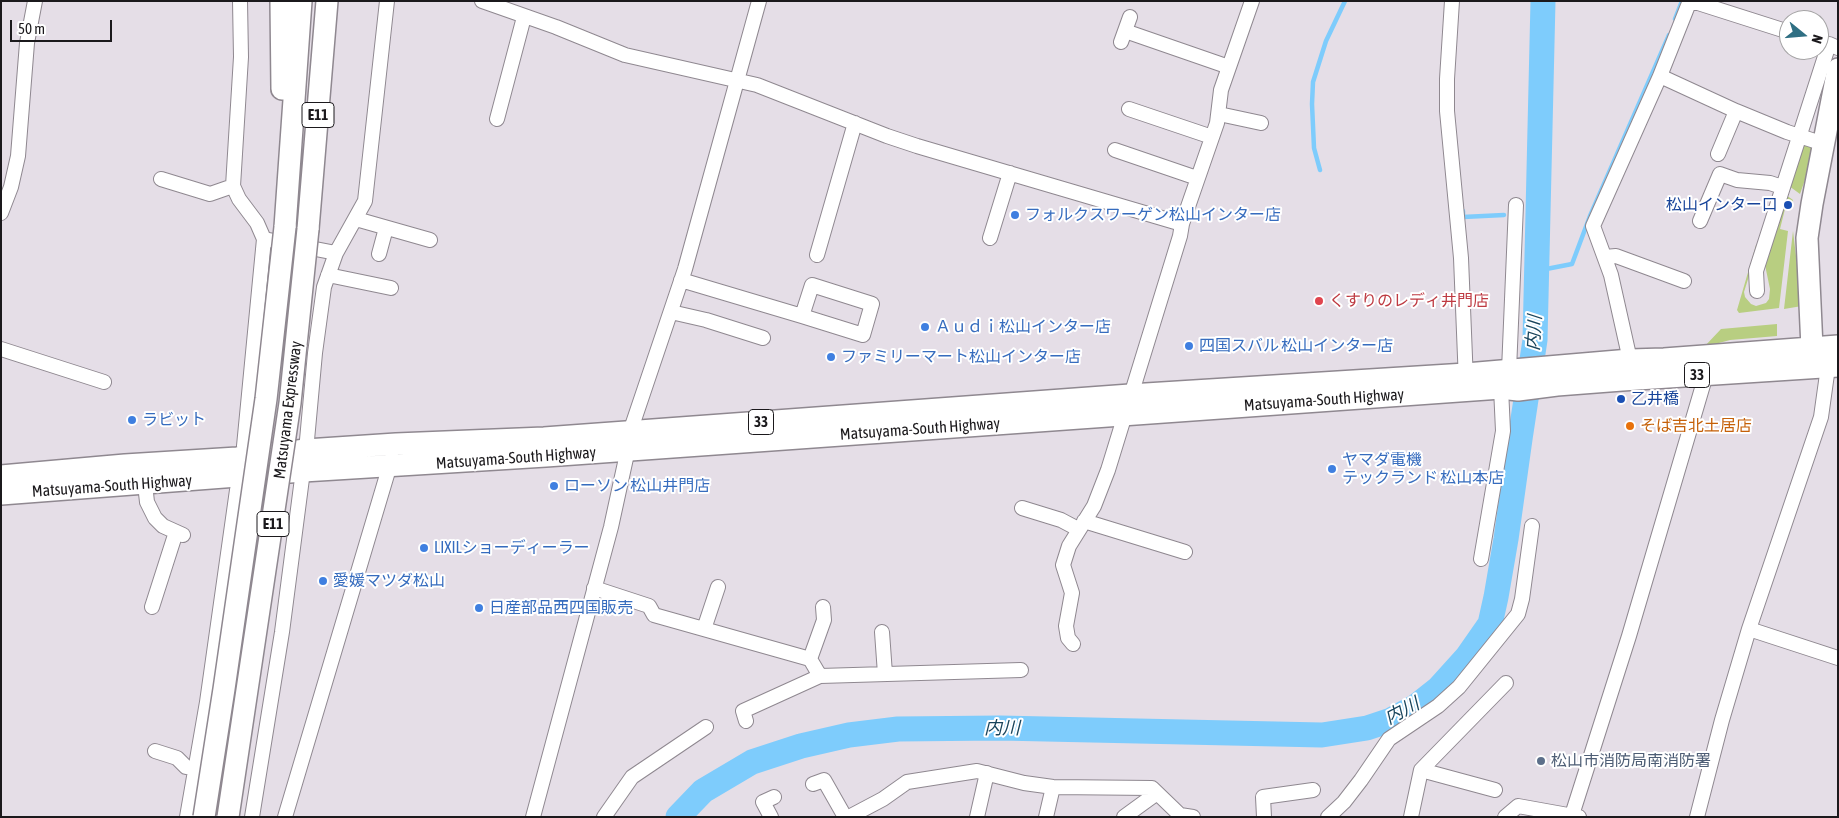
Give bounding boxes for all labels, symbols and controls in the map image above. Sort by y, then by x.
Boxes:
scale bar [12,10,115,42]
north arrow [1779,10,1829,60]
text: 50 m [18,20,45,37]
text: N [1809,33,1826,45]
road number: E11 [302,102,334,128]
place label: 松山インター口 [1666,195,1778,215]
marker: 松山インター口 [1782,199,1794,211]
place label: フォルクスワーゲン松山インター店 [1025,205,1281,225]
marker: フォルクスワーゲン松山インター店 [1009,209,1021,221]
place label: くすりのレディ井門店 [1329,291,1489,311]
marker: くすりのレディ井門店 [1313,295,1325,307]
water label: 内川 [1522,314,1546,352]
place label: Ａｕｄｉ松山インター店 [935,317,1111,337]
marker: Ａｕｄｉ松山インター店 [919,321,931,333]
place label: 四国スバル 松山インター店 [1199,336,1393,356]
street label: Matsuyama Expressway [270,340,306,480]
marker: 四国スバル 松山インター店 [1183,340,1195,352]
place label: ファミリーマート松山インター店 [841,347,1081,367]
marker: ファミリーマート松山インター店 [825,351,837,363]
road number: 33 [1684,362,1710,388]
street label: Matsuyama-South Highway [1243,385,1405,415]
place label: 乙井橋 [1631,389,1679,409]
marker: 乙井橋 [1615,393,1627,405]
place label: ラビット [142,410,206,430]
road number: 33 [748,410,774,434]
marker: ラビット [126,414,138,426]
street label: Matsuyama-South Highway [839,414,1001,444]
place label: そば吉北土居店 [1640,416,1752,436]
marker: そば吉北土居店 [1624,420,1636,432]
street label: Matsuyama-South Highway [435,443,597,473]
place label: ヤマダ電機 テックランド 松山本店 [1342,450,1504,488]
marker: ヤマダ電機 テックランド 松山本店 [1326,463,1338,475]
street label: Matsuyama-South Highway [31,471,193,501]
place label: ローソン 松山井門店 [564,476,710,496]
marker: ローソン 松山井門店 [548,480,560,492]
road number: E11 [257,512,289,536]
place label: LIXILショーディーラー [434,538,590,558]
marker: LIXILショーディーラー [418,542,430,554]
place label: 愛媛マツダ松山 [333,571,445,591]
marker: 愛媛マツダ松山 [317,575,329,587]
place label: 日産部品西四国販売 [489,598,633,618]
marker: 日産部品西四国販売 [473,602,485,614]
water label: 内川 [1381,693,1423,729]
water label: 内川 [984,717,1020,739]
place label: 松山市消防局南消防署 [1551,751,1711,771]
marker: 松山市消防局南消防署 [1535,755,1547,767]

